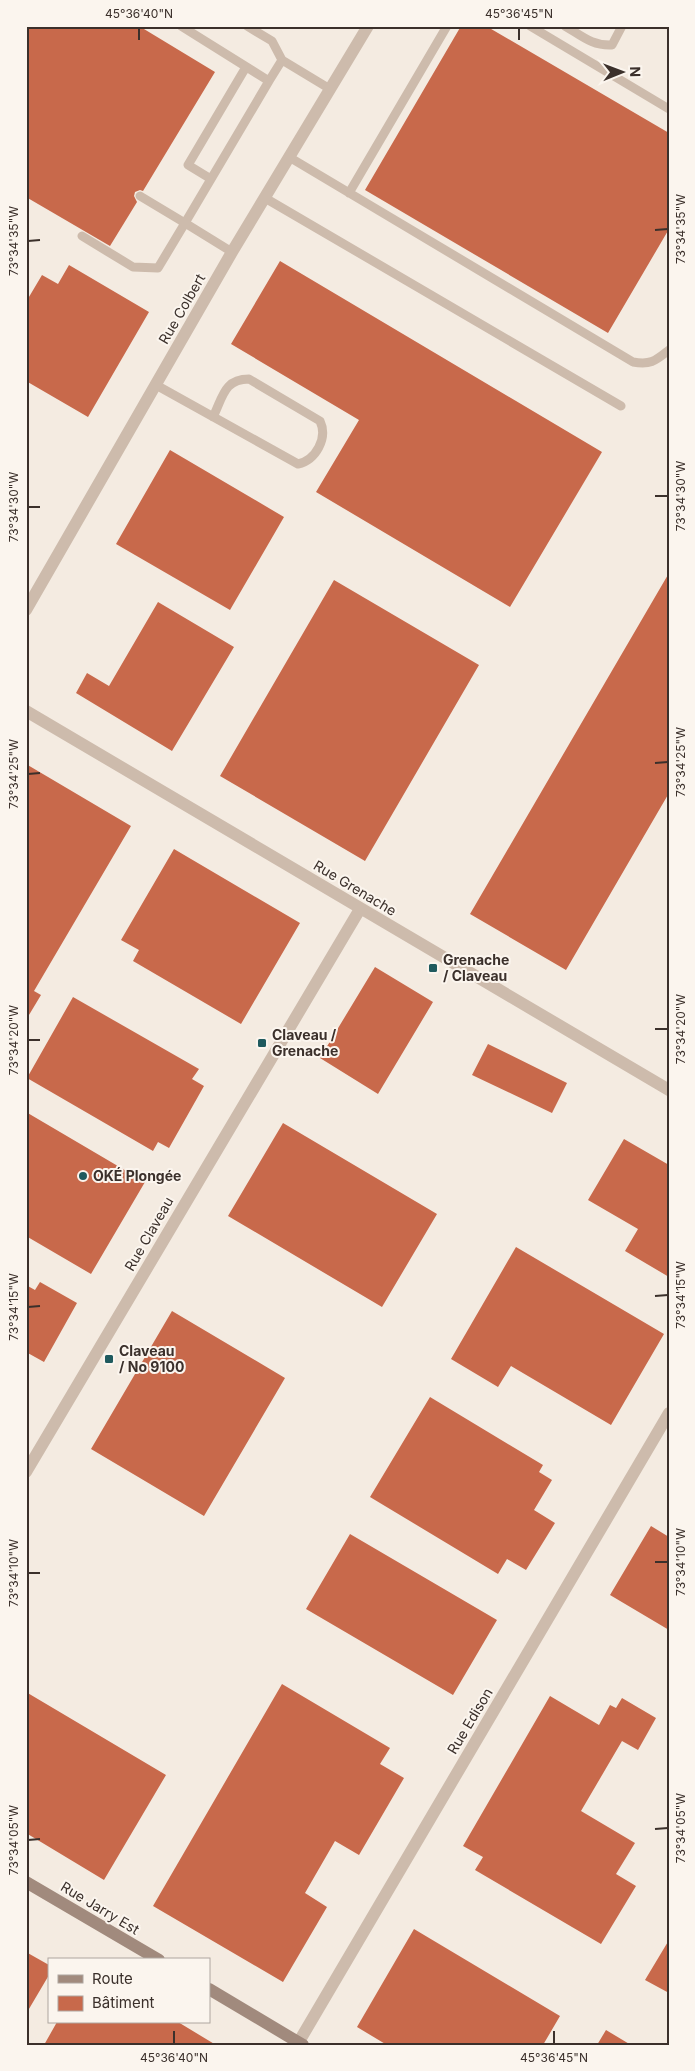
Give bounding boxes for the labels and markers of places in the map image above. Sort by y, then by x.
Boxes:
place label: Grenache / Claveau [443,951,509,984]
marker: Grenache / Claveau [427,962,439,974]
place label: Claveau / Grenache [272,1026,338,1059]
marker: Claveau / Grenache [256,1037,268,1049]
place label: OKÉ Plongée [93,1166,181,1184]
marker: OKÉ Plongée [77,1170,89,1182]
place label: Claveau / No 9100 [119,1342,184,1375]
marker: Claveau / No 9100 [103,1353,115,1365]

